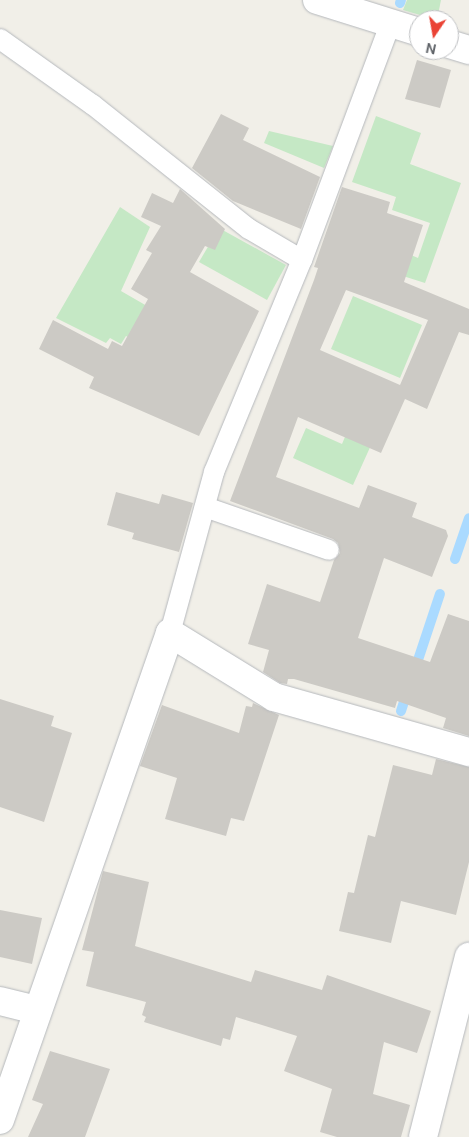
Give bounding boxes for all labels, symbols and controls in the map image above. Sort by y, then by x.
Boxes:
north arrow [409,10,459,60]
text: N [424,39,438,59]

